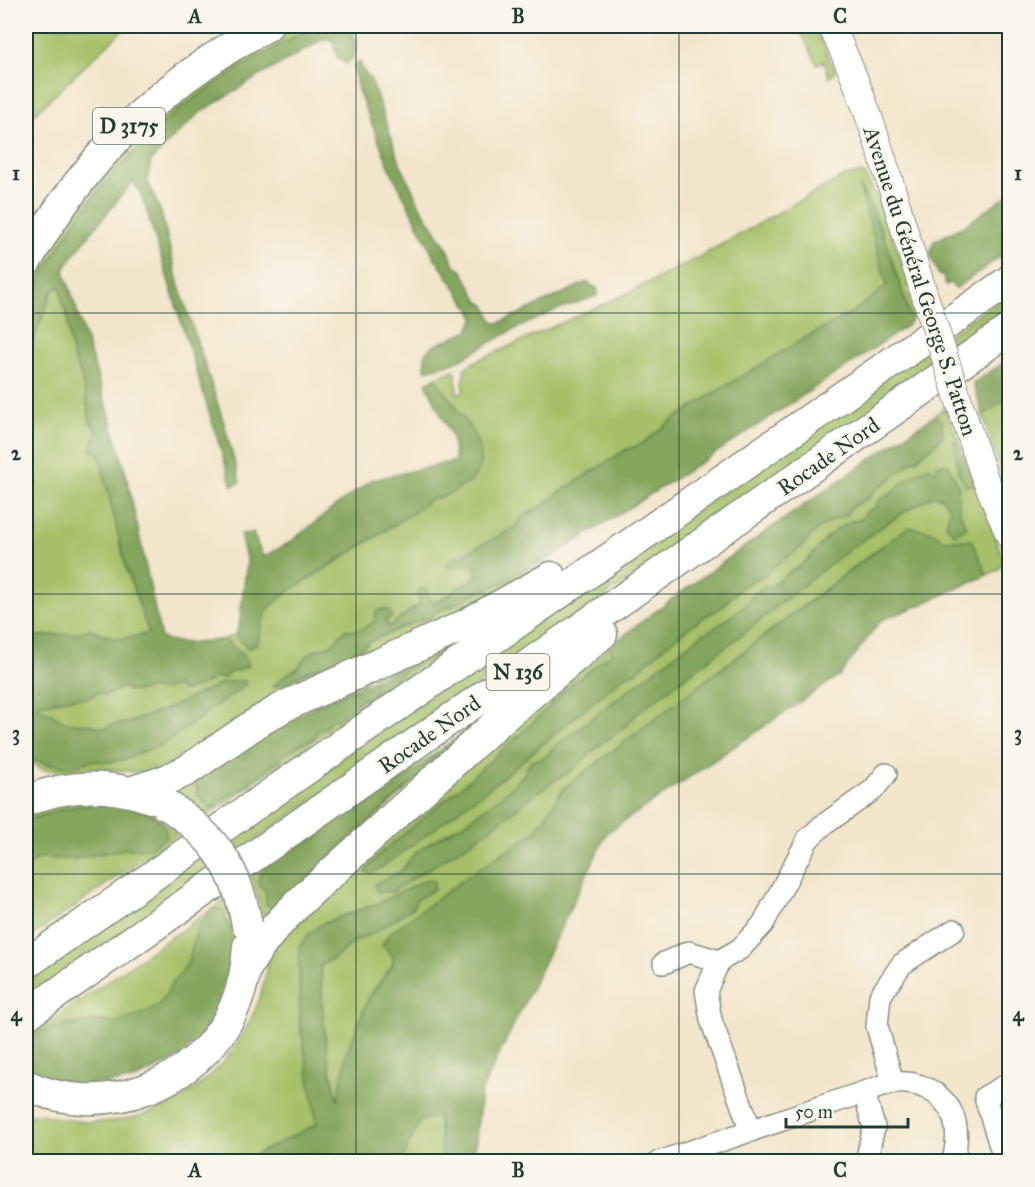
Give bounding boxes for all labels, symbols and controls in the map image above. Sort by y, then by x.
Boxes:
text: A [186,4,202,28]
text: B [511,4,525,28]
text: C [833,4,847,28]
road number: D 3175 [93,108,165,144]
street label: Avenue du Général George S. Patton [857,122,983,439]
text: 1 [12,161,20,185]
text: 1 [1014,161,1022,185]
street label: Rocade Nord [772,411,885,502]
text: 2 [11,441,22,465]
text: 2 [1013,441,1024,465]
road number: N 136 [486,654,550,690]
street label: Rocade Nord [373,689,486,780]
text: 3 [12,721,20,746]
text: 3 [1014,721,1022,746]
text: 4 [10,1002,22,1027]
text: 4 [1012,1002,1024,1027]
scale bar [786,1091,908,1129]
text: 50 m [795,1101,833,1123]
text: A [186,1158,202,1182]
text: B [511,1158,525,1182]
text: C [833,1158,847,1182]

